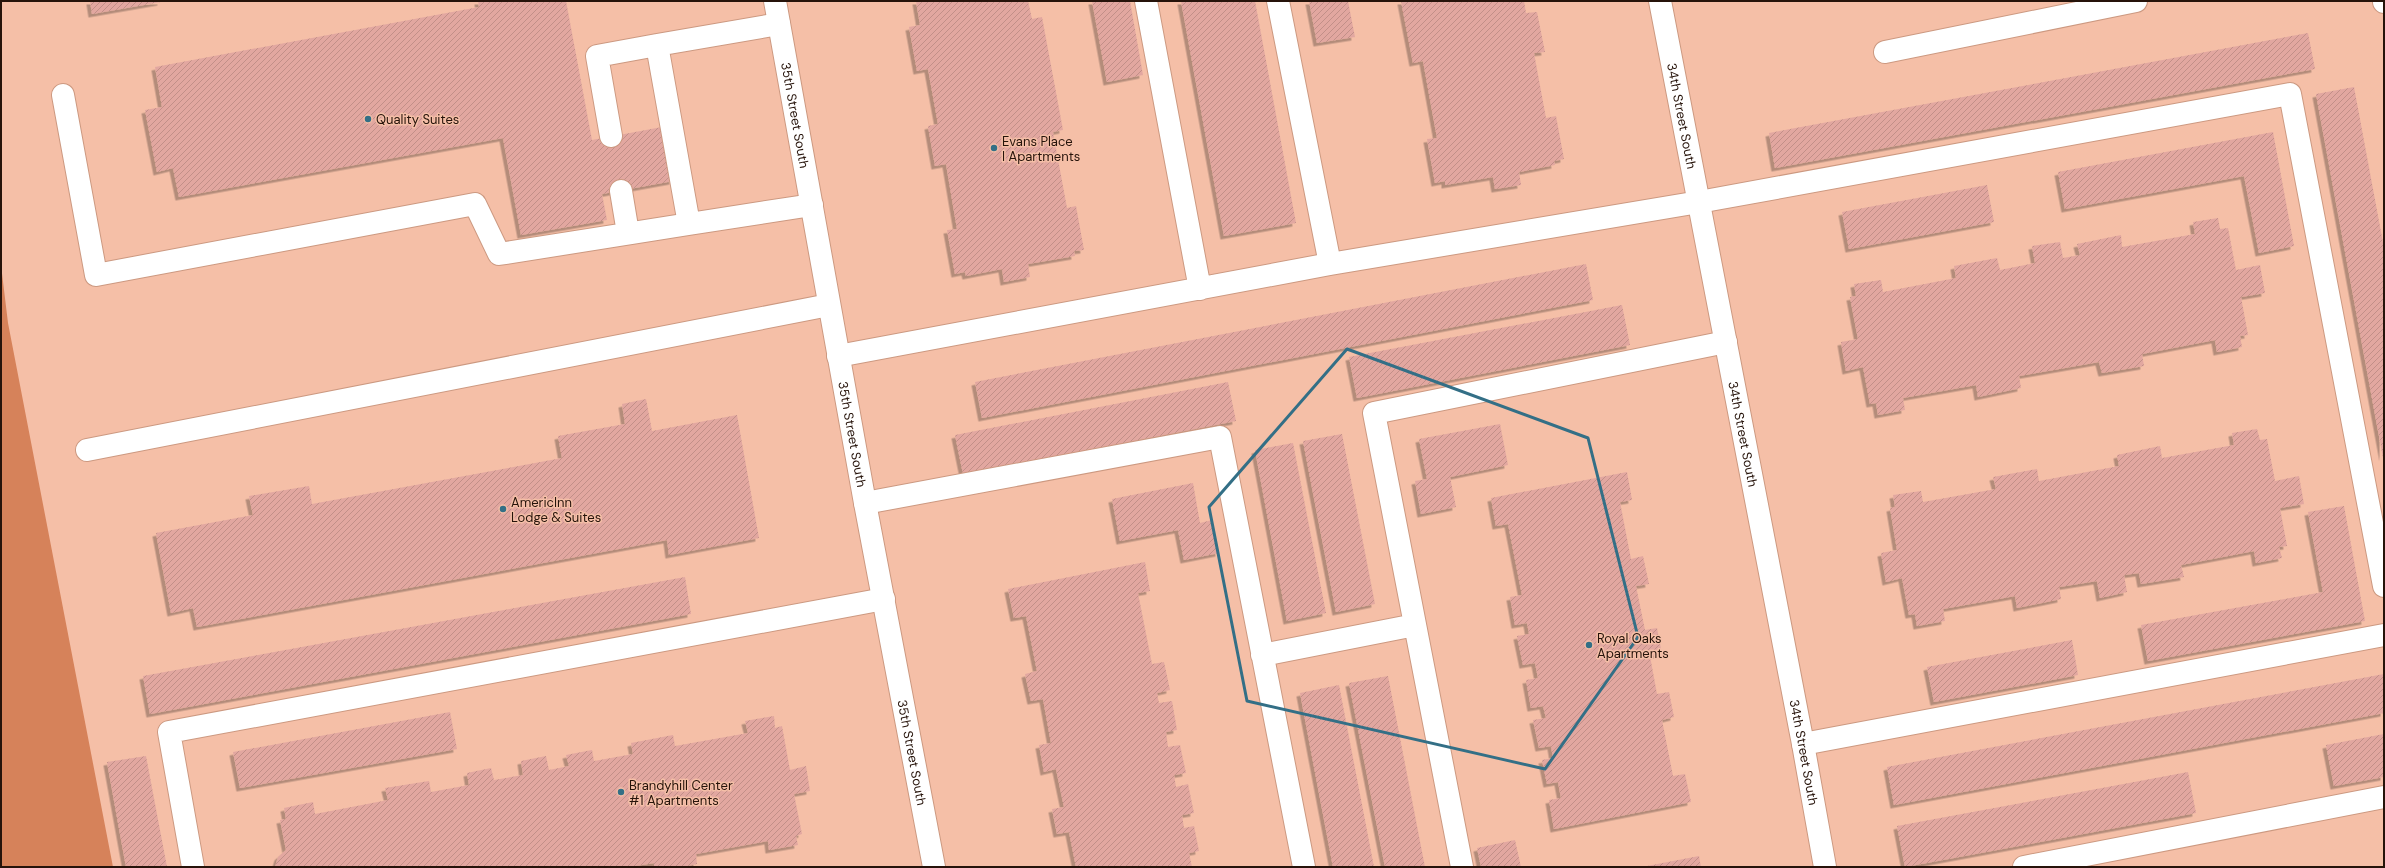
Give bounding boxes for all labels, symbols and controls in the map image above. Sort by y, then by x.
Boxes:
street label: 35th Street South [778,61,813,170]
street label: 34th Street South [1664,62,1701,170]
place label: Quality Suites [376,111,459,128]
marker: Quality Suites [363,114,373,124]
place label: Evans Place I Apartments [1002,133,1080,165]
marker: Evans Place I Apartments [989,143,999,153]
street label: 35th Street South [835,380,870,488]
street label: 34th Street South [1725,380,1762,488]
place label: AmericInn Lodge & Suites [511,494,601,526]
marker: AmericInn Lodge & Suites [498,504,508,514]
place label: Royal Oaks Apartments [1597,630,1669,662]
marker: Royal Oaks Apartments [1584,640,1594,650]
street label: 35th Street South [894,698,931,807]
street label: 34th Street South [1786,698,1822,807]
place label: Brandyhill Center #1 Apartments [629,777,733,809]
marker: Brandyhill Center #1 Apartments [616,787,626,797]

